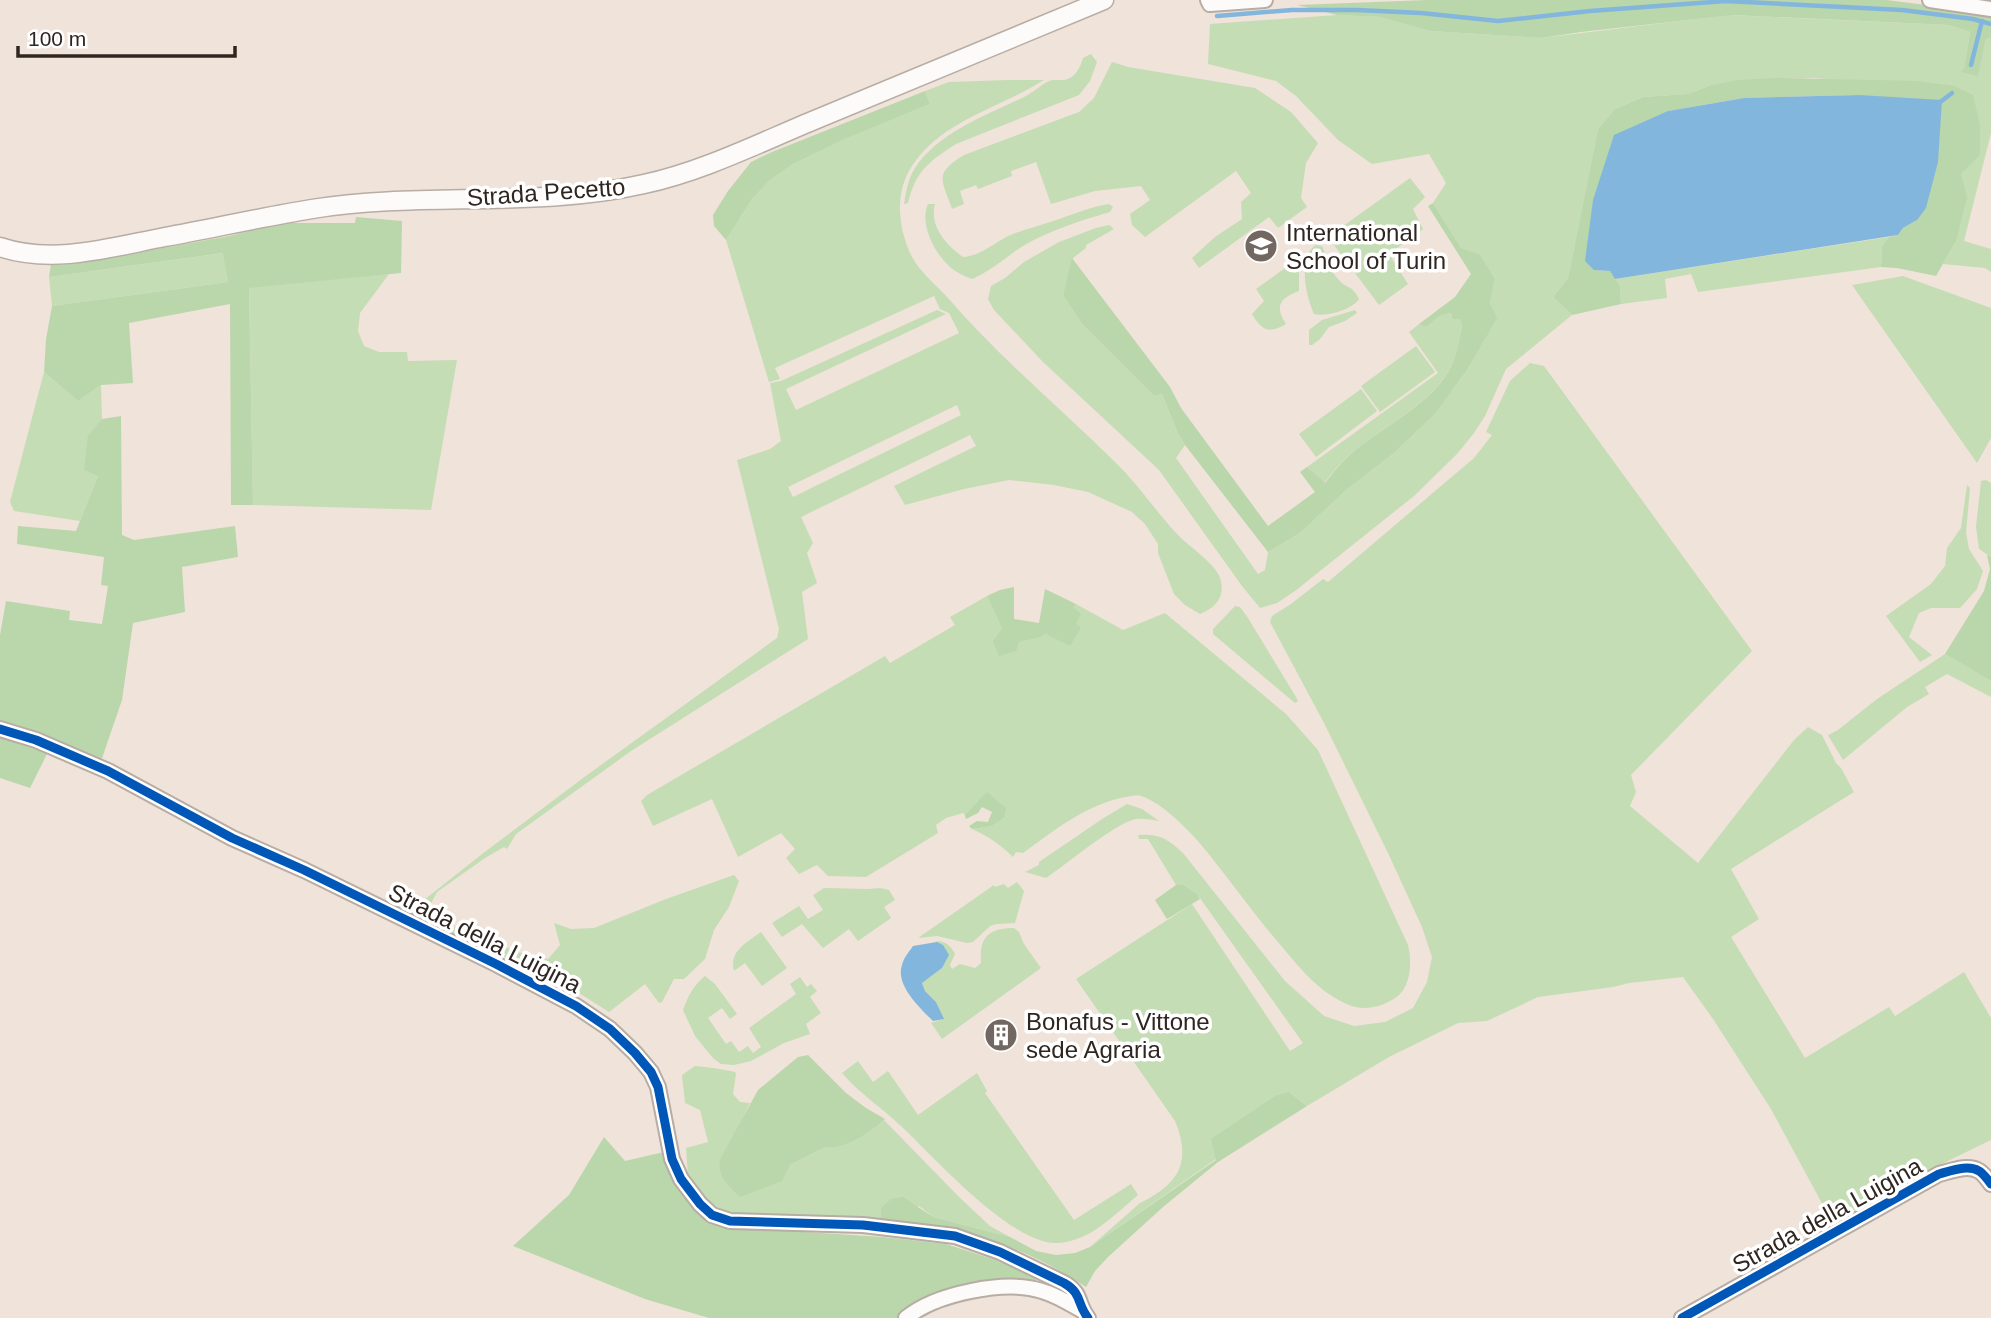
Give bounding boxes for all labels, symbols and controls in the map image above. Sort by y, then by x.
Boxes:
scale bar [18,14,234,58]
text: 100 m [28,27,86,50]
street label: Strada Pecetto [466,173,626,211]
place label: International School of Turin [1286,219,1446,274]
school or university icon: International School of Turin [1242,227,1280,265]
street label: Strada della Luigina [384,878,586,998]
place label: Bonafus - Vittone sede Agraria [1026,1008,1210,1063]
building icon: Bonafus - Vittone sede Agraria [982,1016,1020,1054]
street label: Strada della Luigina [1728,1151,1927,1278]

